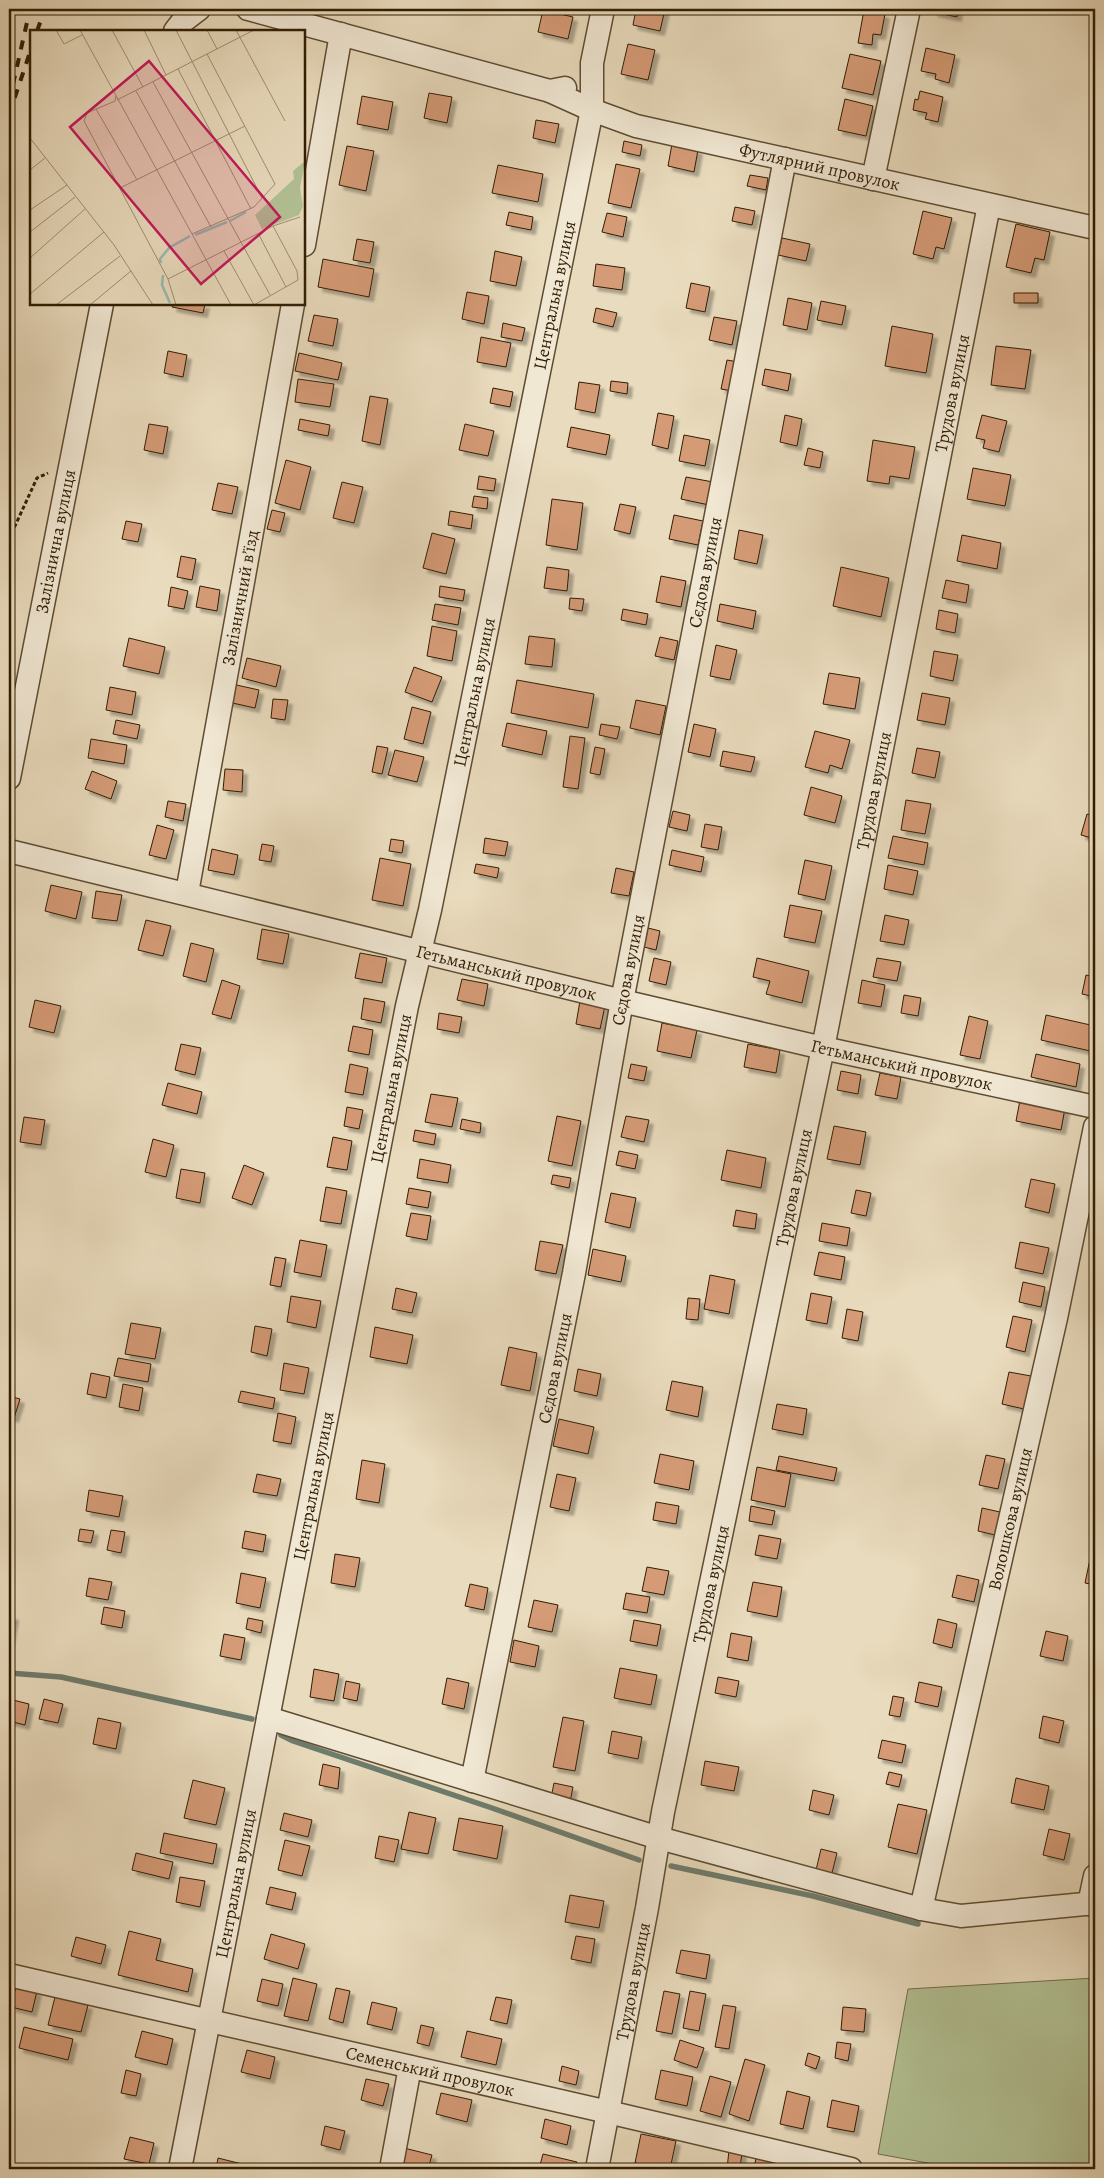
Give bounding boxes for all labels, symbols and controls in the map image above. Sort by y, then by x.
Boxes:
inset map [30,30,305,305]
street label: Футлярний провулок [737,137,902,196]
street label: Центральна вулиця [528,219,581,372]
street label: Трудова вулиця [929,332,975,454]
street label: Залізнична вулиця [30,467,81,616]
street label: Сєдова вулиця [683,515,727,630]
street label: Залізничний в’їзд [216,528,264,668]
street label: Центральна вулиця [447,615,501,769]
street label: Трудова вулиця [850,729,897,852]
street label: Сєдова вулиця [606,912,650,1027]
street label: Гетьманський провулок [414,939,599,1006]
street label: Центральна вулиця [365,1012,417,1165]
street label: Гетьманський провулок [808,1034,995,1096]
street label: Трудова вулиця [770,1126,818,1249]
street label: Сєдова вулиця [532,1311,578,1426]
street label: Центральна вулиця [287,1409,340,1563]
street label: Волошкова вулиця [982,1445,1038,1593]
street label: Трудова вулиця [687,1523,735,1645]
street label: Центральна вулиця [209,1807,262,1960]
street label: Трудова вулиця [610,1920,656,2043]
street label: Семенський провулок [343,2040,517,2102]

